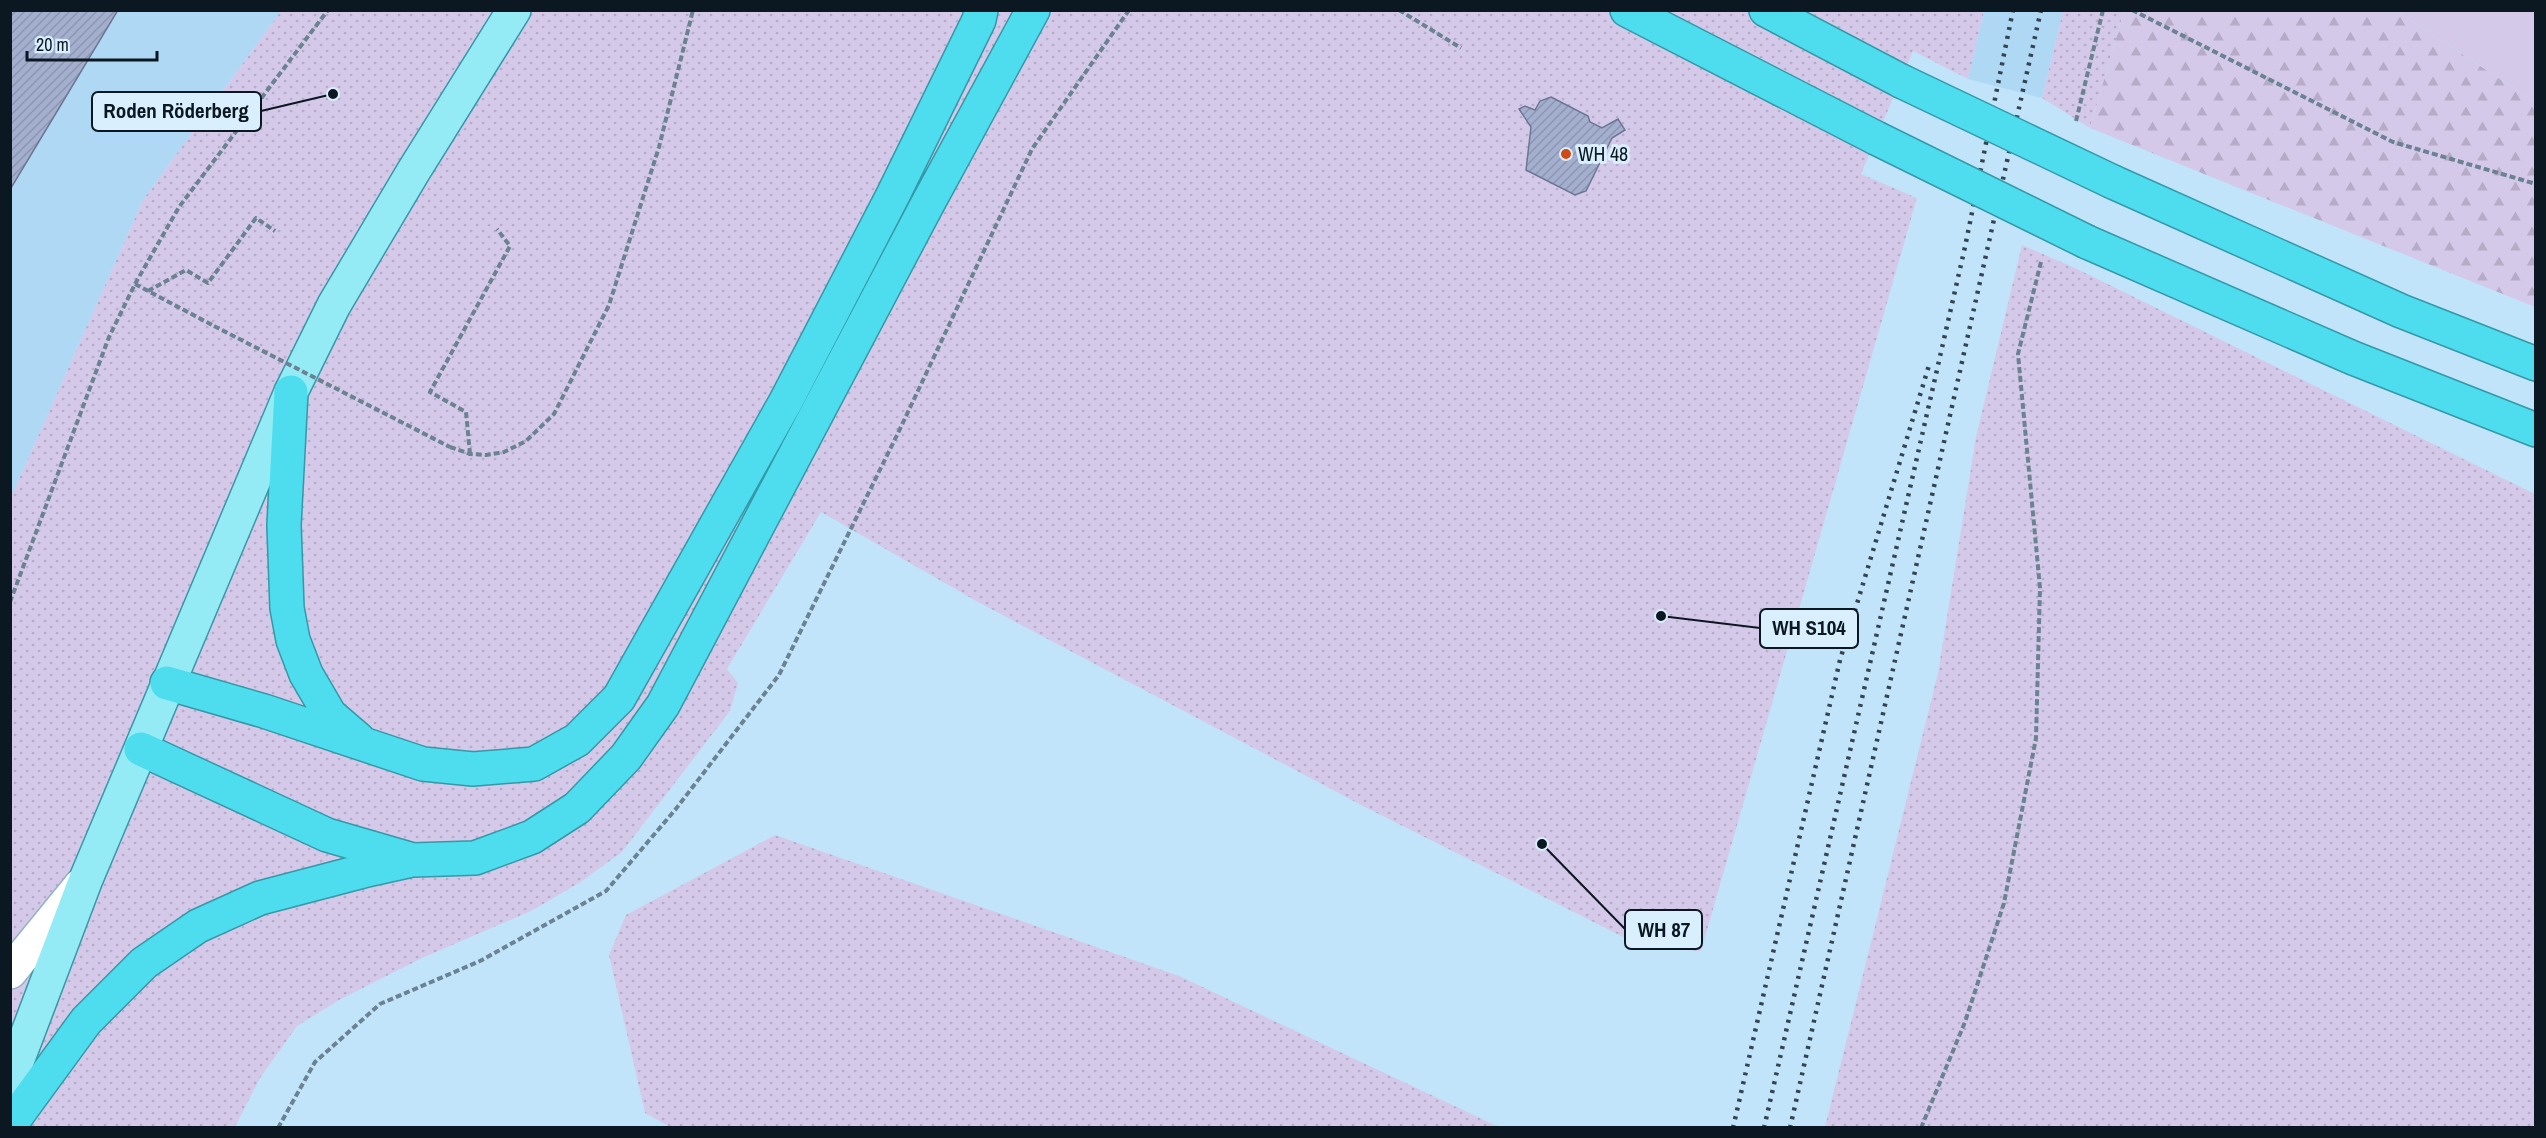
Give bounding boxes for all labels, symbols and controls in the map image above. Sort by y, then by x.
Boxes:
scale bar [27,24,158,62]
text: 20 m [36,32,69,57]
callout: Roden Röderberg [92,92,261,131]
text: Roden Röderberg [103,96,249,125]
place label: WH 48 [1578,140,1628,167]
marker: WH 48 [1559,147,1573,161]
callout: WH S104 [1760,609,1858,648]
text: WH S104 [1772,613,1846,642]
callout: WH 87 [1625,910,1702,949]
text: WH 87 [1638,915,1691,944]

